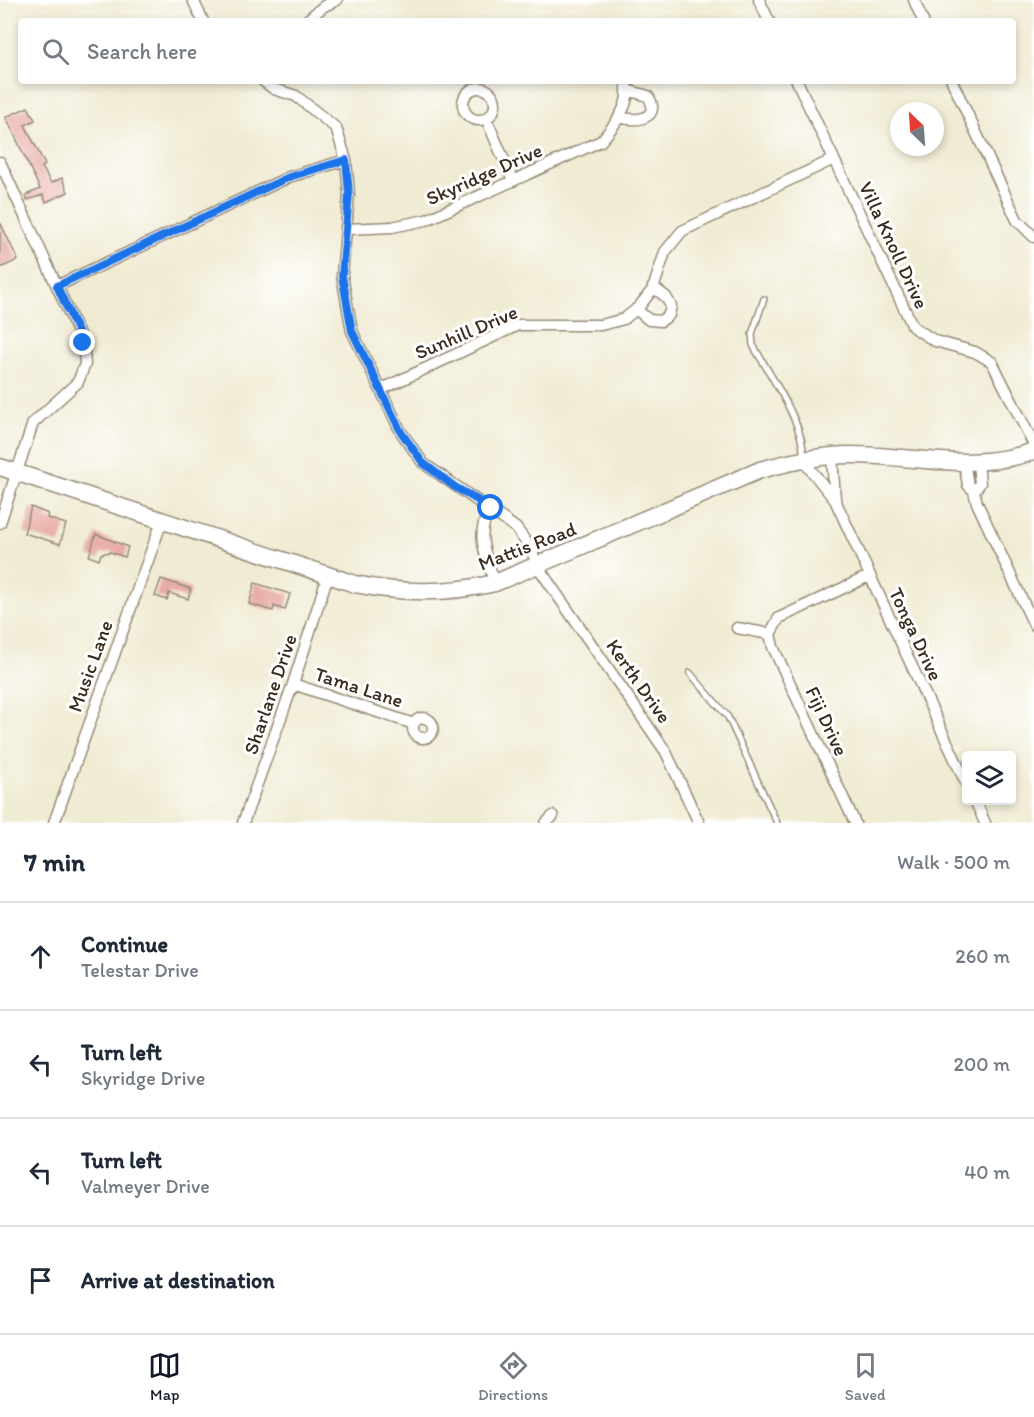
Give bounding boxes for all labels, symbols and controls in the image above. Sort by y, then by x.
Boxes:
search box [18,18,1016,84]
icon: search [39,35,72,68]
text: Search here [87,38,197,65]
north arrow [890,102,944,156]
street label: Skyridge Drive [422,138,546,210]
street label: Villa Knoll Drive [854,178,934,312]
street label: Sunhill Drive [411,300,521,364]
route end [69,329,95,355]
route start [477,494,503,520]
street label: Mattis Road [475,516,579,576]
street label: Tonga Drive [884,584,948,684]
street label: Music Lane [62,617,118,715]
street label: Sharlane Drive [238,631,302,757]
street label: Kerth Drive [601,634,677,728]
street label: Tama Lane [312,661,406,713]
street label: Fiji Drive [800,682,854,760]
map controls [962,751,1016,805]
button: layers [962,751,1016,805]
text: 7 min [24,846,85,878]
text: Walk · 500 m [897,850,1010,874]
text: Continue [81,931,168,958]
icon: ahead [24,940,57,973]
text: 260 m [955,944,1010,968]
text: Telestar Drive [81,958,199,982]
text: Turn left [81,1039,162,1066]
icon: left [24,1048,57,1081]
text: 200 m [954,1052,1010,1076]
text: Skyridge Drive [81,1066,205,1090]
text: Turn left [81,1147,162,1174]
icon: left [24,1156,57,1189]
text: 40 m [964,1160,1010,1184]
text: Valmeyer Drive [81,1174,210,1198]
icon: arrive [24,1264,57,1297]
text: Arrive at destination [81,1267,275,1294]
tab: Map [148,1349,181,1404]
tab: Directions [478,1349,548,1404]
tab: Saved [845,1349,886,1404]

